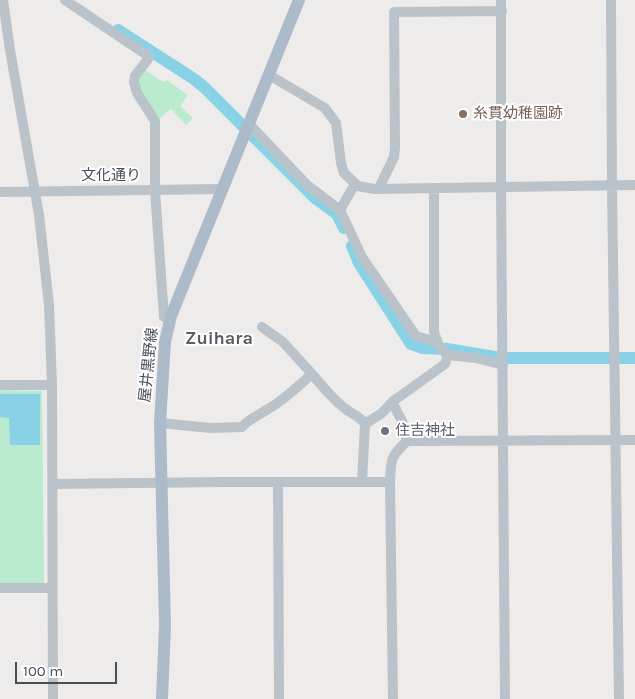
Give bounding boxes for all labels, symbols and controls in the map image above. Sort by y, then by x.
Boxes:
place label: 糸貫幼稚園跡 [473,105,563,123]
marker: 糸貫幼稚園跡 [457,108,469,120]
street label: 文化通り [81,167,141,185]
street label: 屋井黒野線 [136,327,162,403]
district label: Zuihara [185,328,253,350]
place label: 住吉神社 [395,422,455,440]
marker: 住吉神社 [379,425,391,437]
scale bar [18,652,120,684]
text: 100 m [23,662,63,680]

